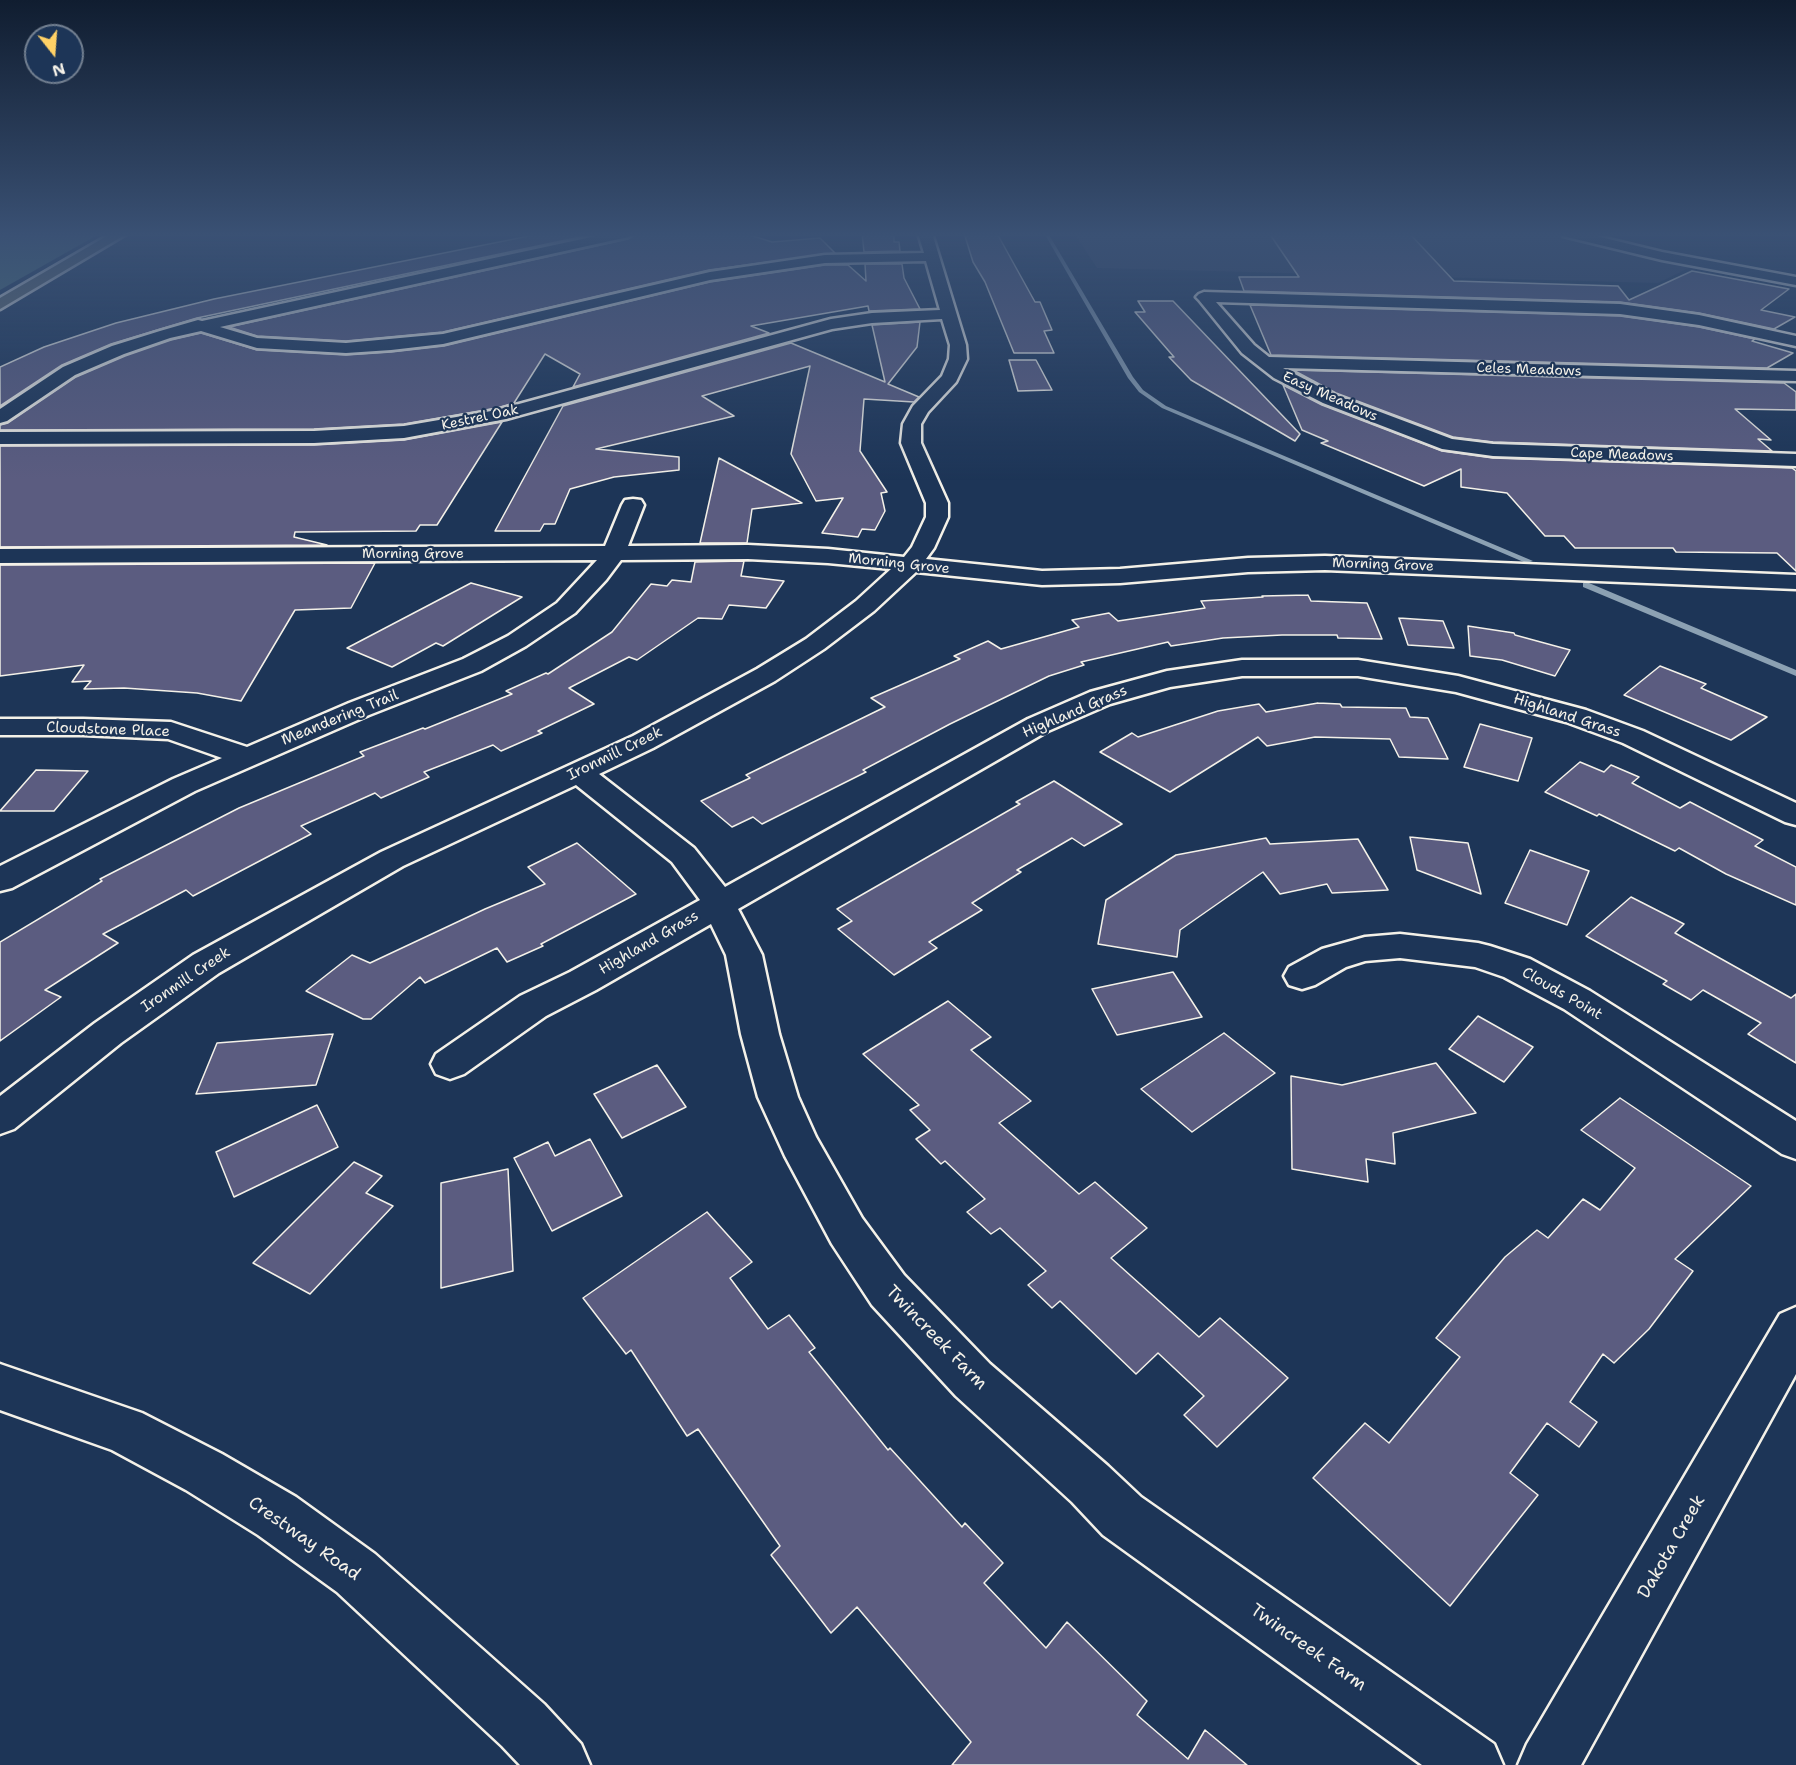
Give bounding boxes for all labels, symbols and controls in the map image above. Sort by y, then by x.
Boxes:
north arrow [24,24,84,84]
text: N [50,58,68,82]
street label: Celes Meadows [1476,360,1582,380]
street label: Easy Meadows [1280,369,1380,425]
street label: Kestrel Oak [440,402,520,434]
street label: Cape Meadows [1570,445,1674,465]
street label: Morning Grove [362,546,464,562]
street label: Morning Grove [847,550,951,578]
street label: Morning Grove [1332,555,1434,575]
street label: Highland Grass [1020,682,1130,742]
street label: Meandering Trail [279,686,401,750]
street label: Highland Grass [1511,690,1623,742]
street label: Cloudstone Place [46,719,170,741]
street label: Ironmill Creek [564,723,666,785]
street label: Highland Grass [596,907,702,979]
street label: Ironmill Creek [138,944,234,1016]
street label: Clouds Point [1519,964,1605,1024]
street label: Twincreek Farm [881,1281,991,1395]
street label: Dakota Creek [1634,1491,1710,1603]
street label: Crestway Road [244,1492,364,1586]
street label: Twincreek Farm [1246,1600,1370,1696]

